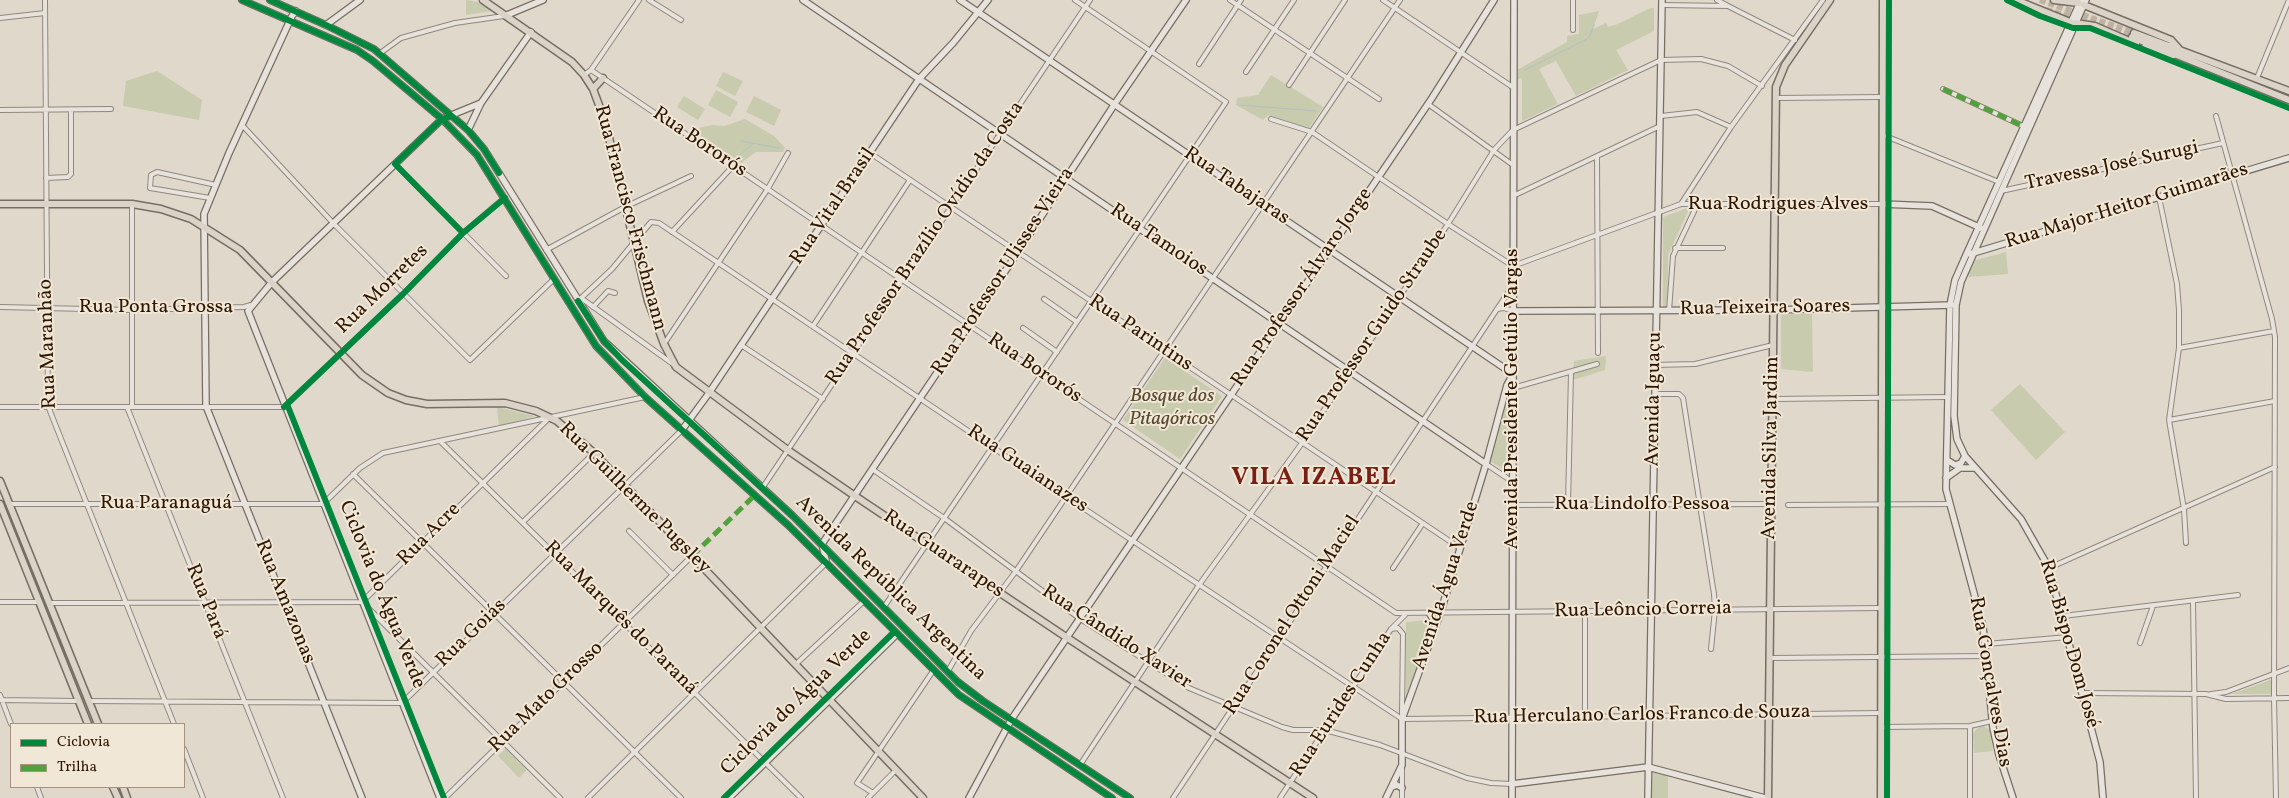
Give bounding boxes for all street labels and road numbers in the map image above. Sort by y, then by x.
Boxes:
street label: Rua Professor Brazílio Ovídio da Costa [822,98,1030,390]
street label: Rua Francisco Frischmann [587,103,671,333]
street label: Rua Bororós [647,103,751,183]
street label: Travessa José Surugi [2023,137,2201,197]
street label: Rua Tabajaras [1178,143,1294,231]
street label: Rua Vital Brasil [786,144,882,270]
street label: Rua Major Heitor Guimarães [2003,159,2251,255]
street label: Rua Professor Ulisses Vieira [928,163,1080,381]
street label: Rua Professor Álvaro Jorge [1227,184,1379,392]
street label: Rua Rodrigues Alves [1688,193,1868,217]
street label: Rua Tamoios [1104,199,1212,283]
street label: Rua Professor Guido Straube [1293,225,1453,447]
street label: Rua Morretes [332,240,434,340]
street label: Avenida Presidente Getúlio Vargas [1501,248,1525,550]
street label: Rua Maranhão [35,278,63,410]
street label: Rua Parintins [1083,290,1197,378]
street label: Rua Ponta Grossa [79,296,233,320]
street label: Rua Teixeira Soares [1679,296,1851,322]
street label: Rua Bororós [982,329,1086,409]
street label: Avenida Iguaçu [1642,331,1668,467]
street label: Avenida Silva Jardim [1758,356,1786,540]
street label: Rua Guilherme Pugsley [553,418,715,580]
street label: Rua Guaianazes [962,421,1092,519]
street label: Avenida República Argentina [790,491,990,687]
street label: Rua Paranaguá [100,492,232,516]
street label: Rua Lindolfo Pessoa [1554,493,1730,517]
street label: Ciclovia do Água Verde [332,498,430,692]
street label: Rua Acre [393,498,467,572]
street label: Avenida Água Verde [1408,499,1486,673]
street label: Rua Guararapes [878,506,1008,604]
street label: Rua Coronel Ottoni Maciel [1220,512,1366,720]
street label: Rua Amazonas [248,536,320,668]
street label: Rua Marquês do Paraná [538,537,702,701]
street label: Rua Bispo Dom José [2032,557,2104,731]
street label: Rua Pará [179,561,231,643]
street label: Rua Cândido Xavier [1036,580,1196,696]
street label: Rua Goiás [432,595,512,673]
street label: Rua Gonçalves Dias [1962,595,2016,769]
street label: Rua Leôncio Correia [1554,597,1732,625]
street label: Ciclovia do Água Verde [717,625,877,781]
street label: Rua Eurides Cunha [1286,628,1398,782]
street label: Rua Mato Grosso [485,637,609,759]
street label: Rua Herculano Carlos Franco de Souza [1473,701,1811,731]

